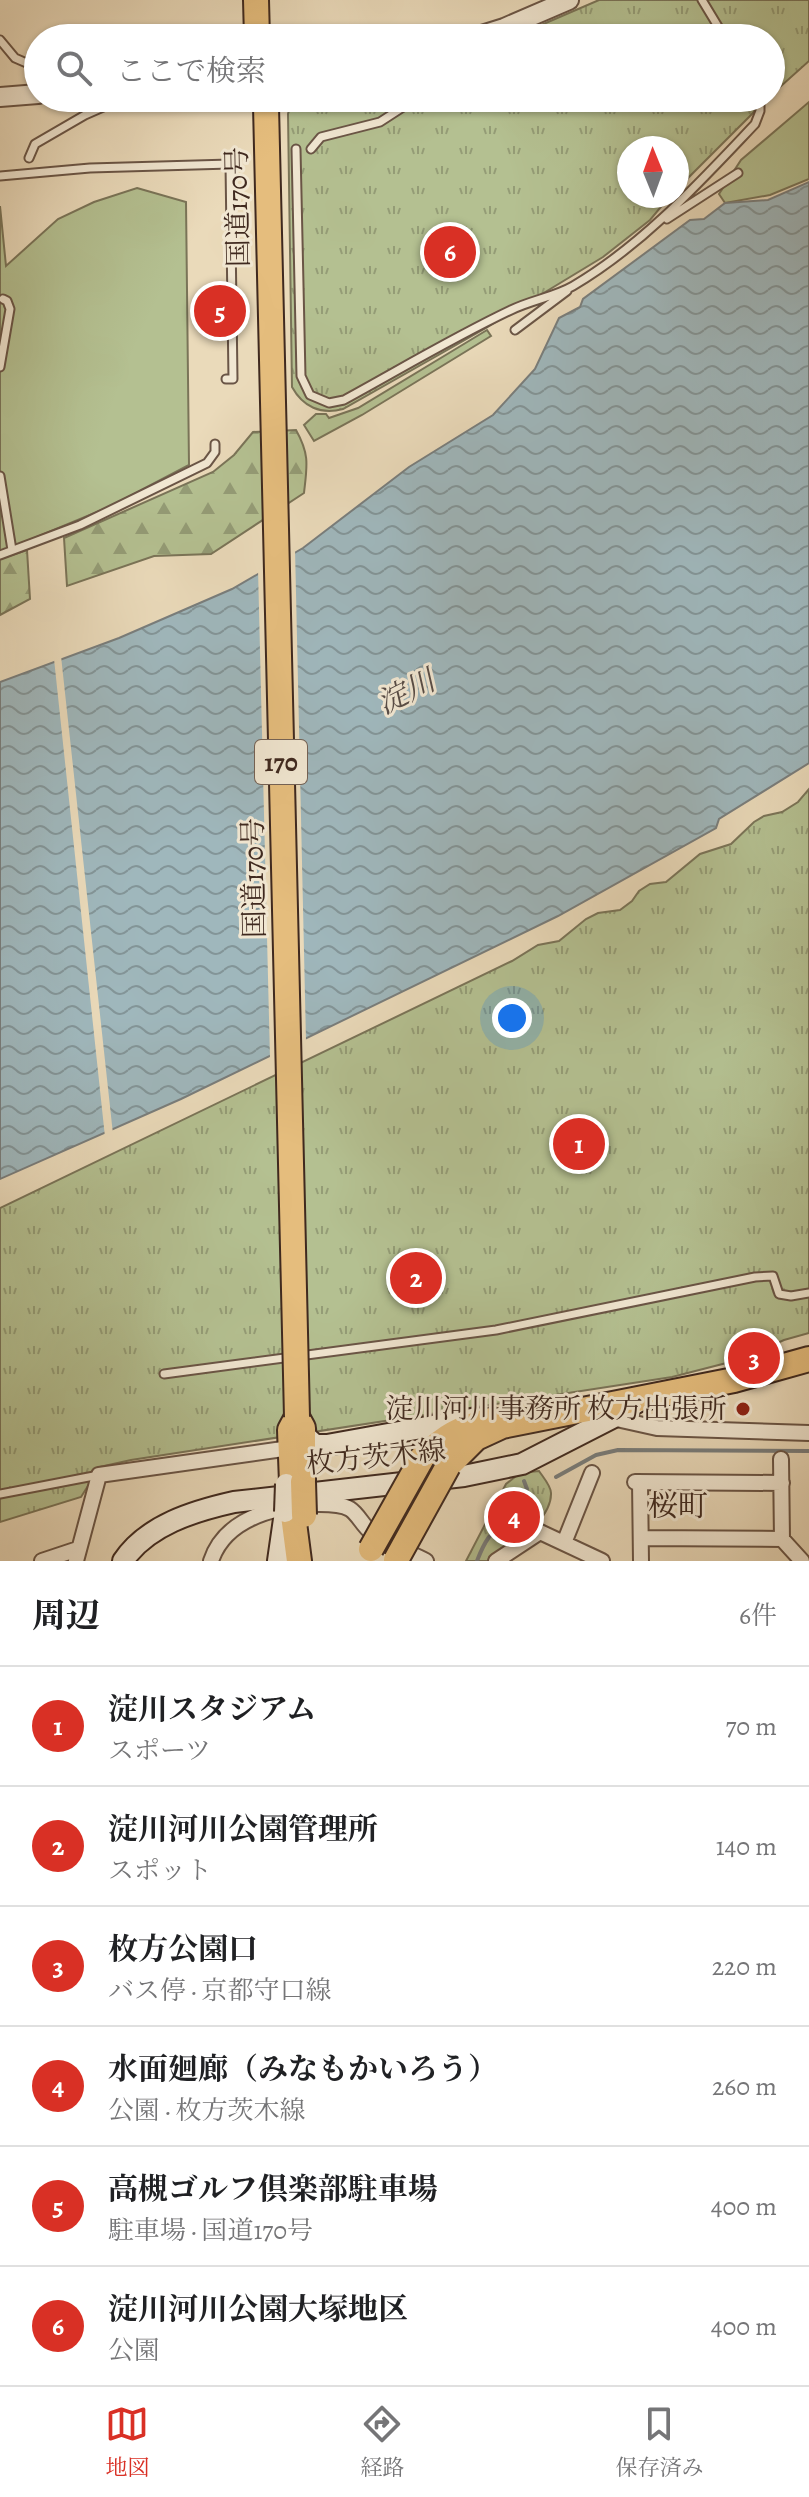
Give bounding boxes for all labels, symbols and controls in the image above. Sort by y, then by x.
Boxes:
search box [24,24,785,112]
icon: search [52,46,96,90]
text: ここで検索 [116,51,266,91]
north arrow [617,136,689,208]
street label: 国道170号 [218,147,258,267]
pin: 6 [424,222,476,282]
pin: 5 [194,281,246,341]
water label: 淀川 [370,659,444,723]
road number: 170 [255,740,307,784]
street label: 国道170号 [234,818,274,938]
your location [492,998,532,1038]
pin: 1 [553,1114,605,1174]
pin: 2 [390,1248,442,1308]
pin: 3 [728,1328,780,1388]
place label: 淀川河川事務所 枚方出張所 [385,1390,727,1428]
marker: 淀川河川事務所 枚方出張所 [734,1400,752,1418]
street label: 枚方茨木線 [304,1431,448,1483]
district label: 桜町 [648,1486,708,1526]
pin: 4 [488,1487,540,1547]
text: 周辺 [32,1592,100,1639]
text: 6件 [739,1598,777,1633]
text: 淀川スタジアム [108,1689,316,1729]
text: 1 [53,1709,63,1744]
text: 70 m [725,1709,777,1744]
text: スポーツ [108,1733,211,1768]
text: 淀川河川公園管理所 [108,1809,378,1849]
text: 2 [52,1829,64,1864]
text: 140 m [716,1829,777,1864]
text: スポット [108,1853,212,1888]
text: 枚方公園口 [108,1929,258,1969]
text: 3 [52,1949,64,1984]
text: 220 m [712,1949,777,1984]
text: バス停 · 京都守口線 [108,1973,331,2008]
text: 水面廻廊（みなもかいろう） [108,2049,498,2089]
text: 4 [52,2069,64,2104]
text: 260 m [712,2069,777,2104]
text: 公園 · 枚方茨木線 [108,2093,305,2128]
text: 高槻ゴルフ倶楽部駐車場 [108,2169,438,2209]
text: 5 [52,2189,64,2224]
text: 400 m [711,2189,777,2224]
text: 駐車場 · 国道170号 [108,2213,313,2248]
text: 淀川河川公園大塚地区 [108,2289,408,2329]
text: 6 [52,2309,64,2344]
text: 400 m [711,2309,777,2344]
text: 公園 [108,2333,160,2368]
tab: 地図 [105,2402,150,2483]
tab: 経路 [360,2402,405,2483]
tab: 保存済み [615,2402,704,2483]

